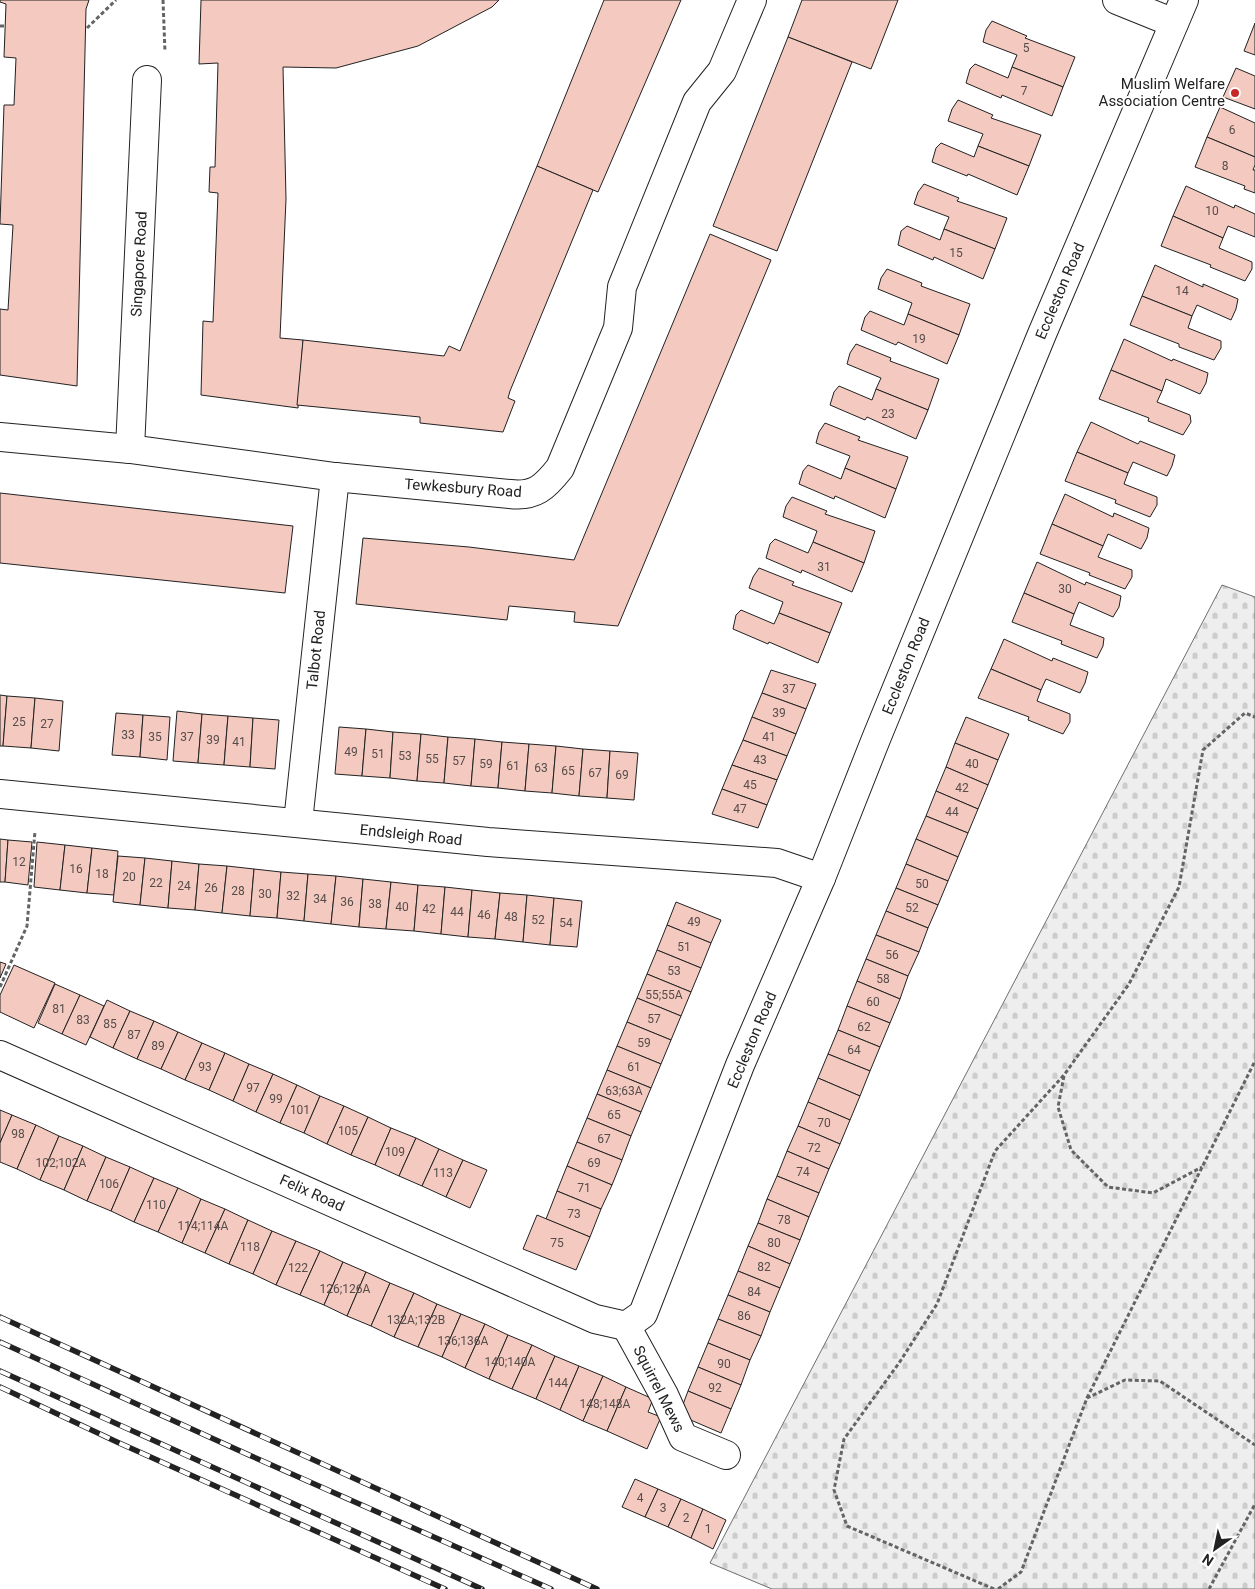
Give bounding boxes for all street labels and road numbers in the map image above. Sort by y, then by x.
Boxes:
street label: Singapore Road [127,211,151,317]
street label: Eccleston Road [1032,240,1088,342]
street label: Tewkesbury Road [404,475,522,501]
street label: Talbot Road [303,609,329,691]
street label: Eccleston Road [878,615,934,717]
street label: Endsleigh Road [359,821,463,849]
street label: Eccleston Road [724,989,780,1091]
street label: Felix Road [277,1171,347,1215]
street label: Squirrel Mews [629,1343,689,1435]

